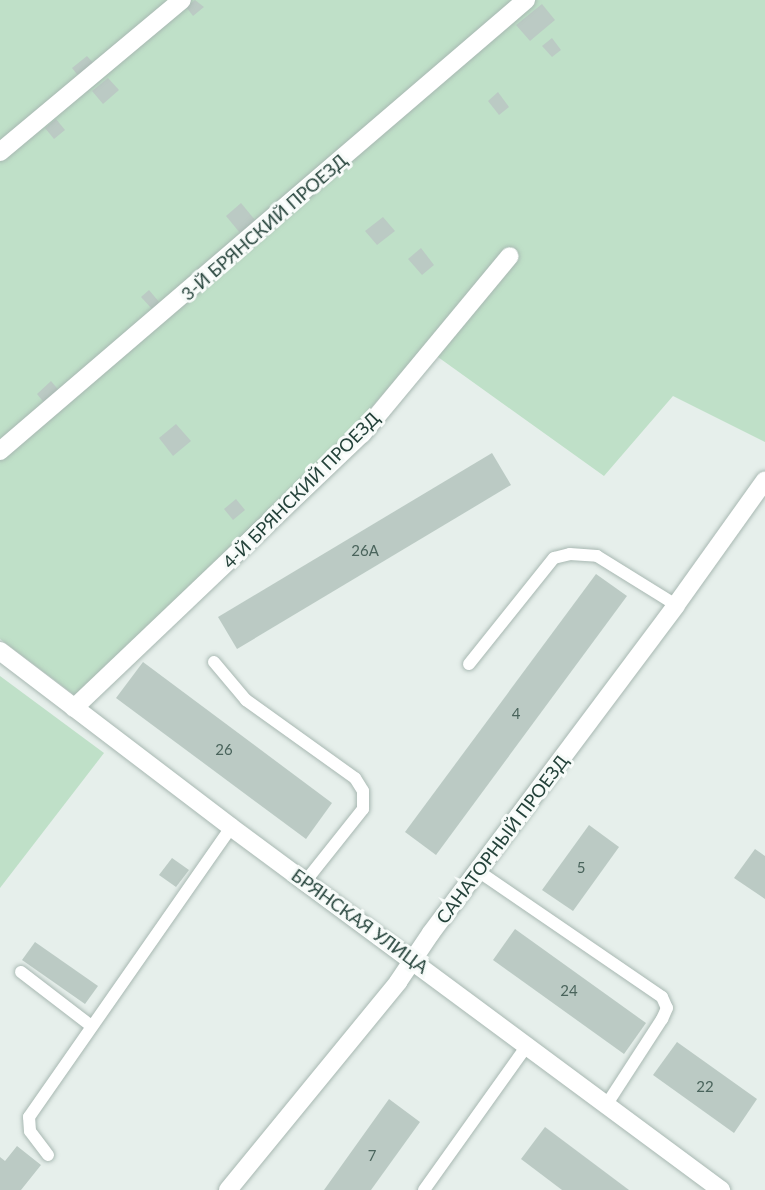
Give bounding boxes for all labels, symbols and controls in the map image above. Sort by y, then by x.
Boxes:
street label: 3-Й БРЯНСКИЙ ПРОЕЗД [177,149,351,305]
street label: 4-Й БРЯНСКИЙ ПРОЕЗД [218,407,384,573]
house number: 26А [351,542,379,560]
house number: 4 [512,705,520,723]
house number: 26 [215,741,233,759]
street label: САНАТОРНЫЙ ПРОЕЗД [431,750,573,928]
house number: 5 [577,859,585,877]
street label: БРЯНСКАЯ УЛИЦА [287,864,433,978]
house number: 24 [560,982,578,1000]
house number: 22 [696,1078,714,1096]
house number: 7 [368,1147,376,1165]

